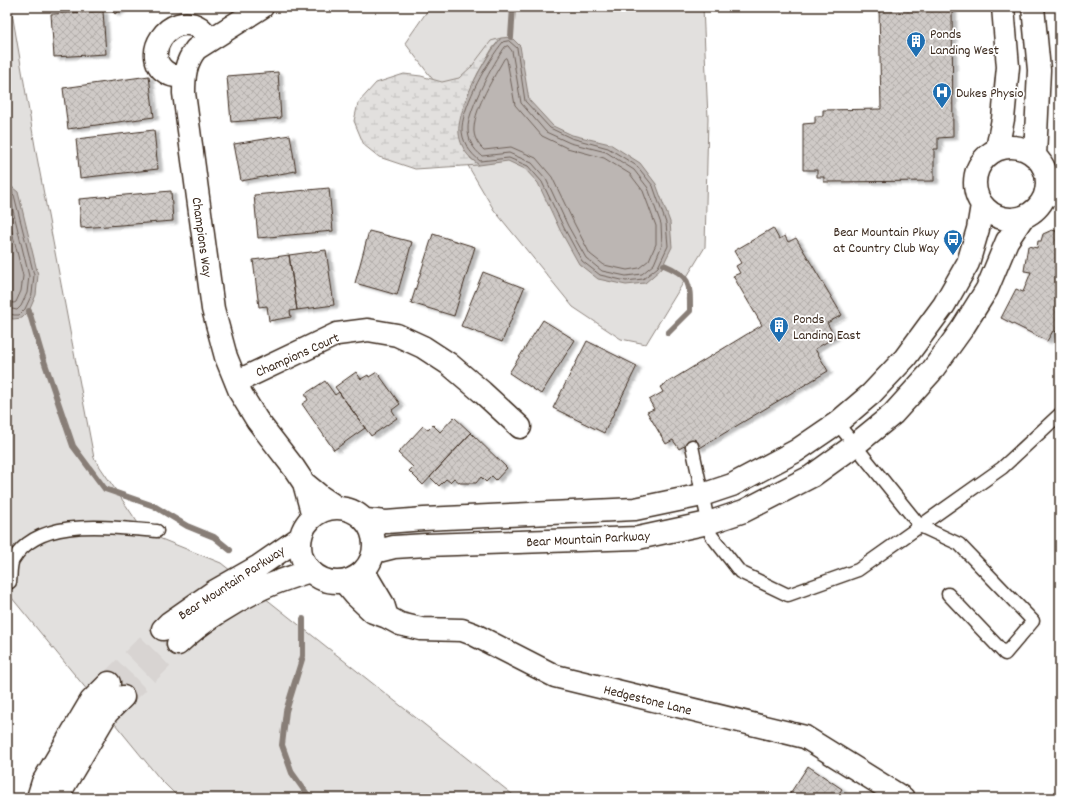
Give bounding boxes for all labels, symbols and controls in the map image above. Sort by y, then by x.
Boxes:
place label: Ponds Landing West [930,25,999,61]
building icon: Ponds Landing West [905,30,927,58]
hospital icon: Dukes Physio [931,81,953,109]
place label: Dukes Physio [956,84,1023,104]
street label: Champions Way [186,196,217,279]
place label: Bear Mountain Pkwy at Country Club Way [833,223,939,259]
bus stop icon: Bear Mountain Pkwy at Country Club Way [942,228,964,256]
place label: Ponds Landing East [793,310,861,346]
building icon: Ponds Landing East [768,315,790,343]
street label: Champions Court [253,328,343,383]
street label: Bear Mountain Parkway [526,527,651,553]
street label: Bear Mountain Parkway [175,541,290,626]
street label: Hedgestone Lane [601,680,694,722]

